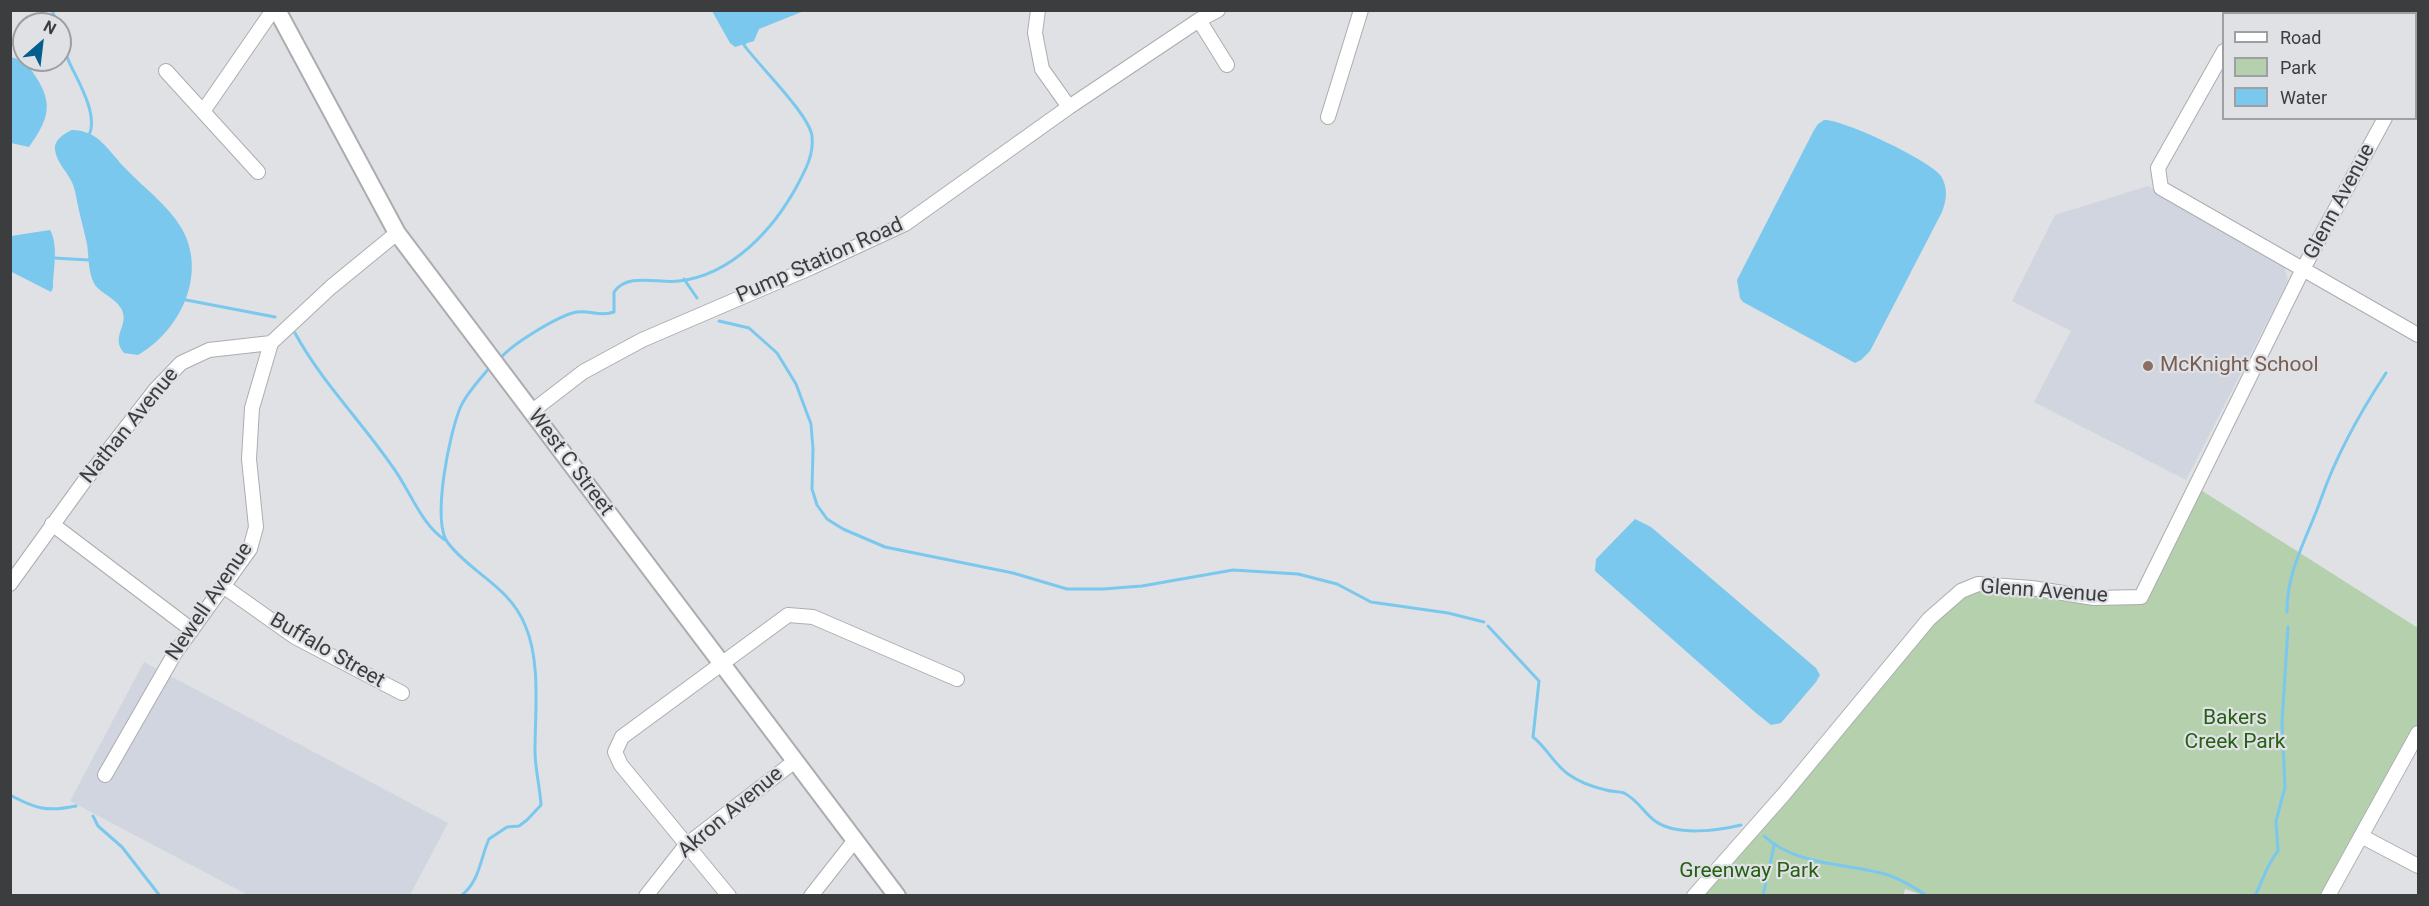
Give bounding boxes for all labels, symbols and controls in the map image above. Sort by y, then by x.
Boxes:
north arrow [12,12,72,72]
legend [2222,12,2417,120]
text: N [40,16,59,38]
text: Road [2280,27,2321,48]
text: Park [2280,57,2316,78]
text: Water [2280,87,2327,108]
street label: Glenn Avenue [2299,140,2381,264]
street label: Pump Station Road [733,213,907,309]
place label: McKnight School [2160,353,2318,379]
marker: McKnight School [2141,359,2155,373]
street label: Nathan Avenue [76,363,184,489]
street label: West C Street [522,405,618,521]
street label: Newell Avenue [161,538,259,666]
street label: Glenn Avenue [1979,575,2109,609]
street label: Buffalo Street [265,608,389,694]
park label: Bakers Creek Park [2184,706,2286,756]
street label: Akron Avenue [674,762,788,864]
park label: Greenway Park [1679,859,1819,885]

